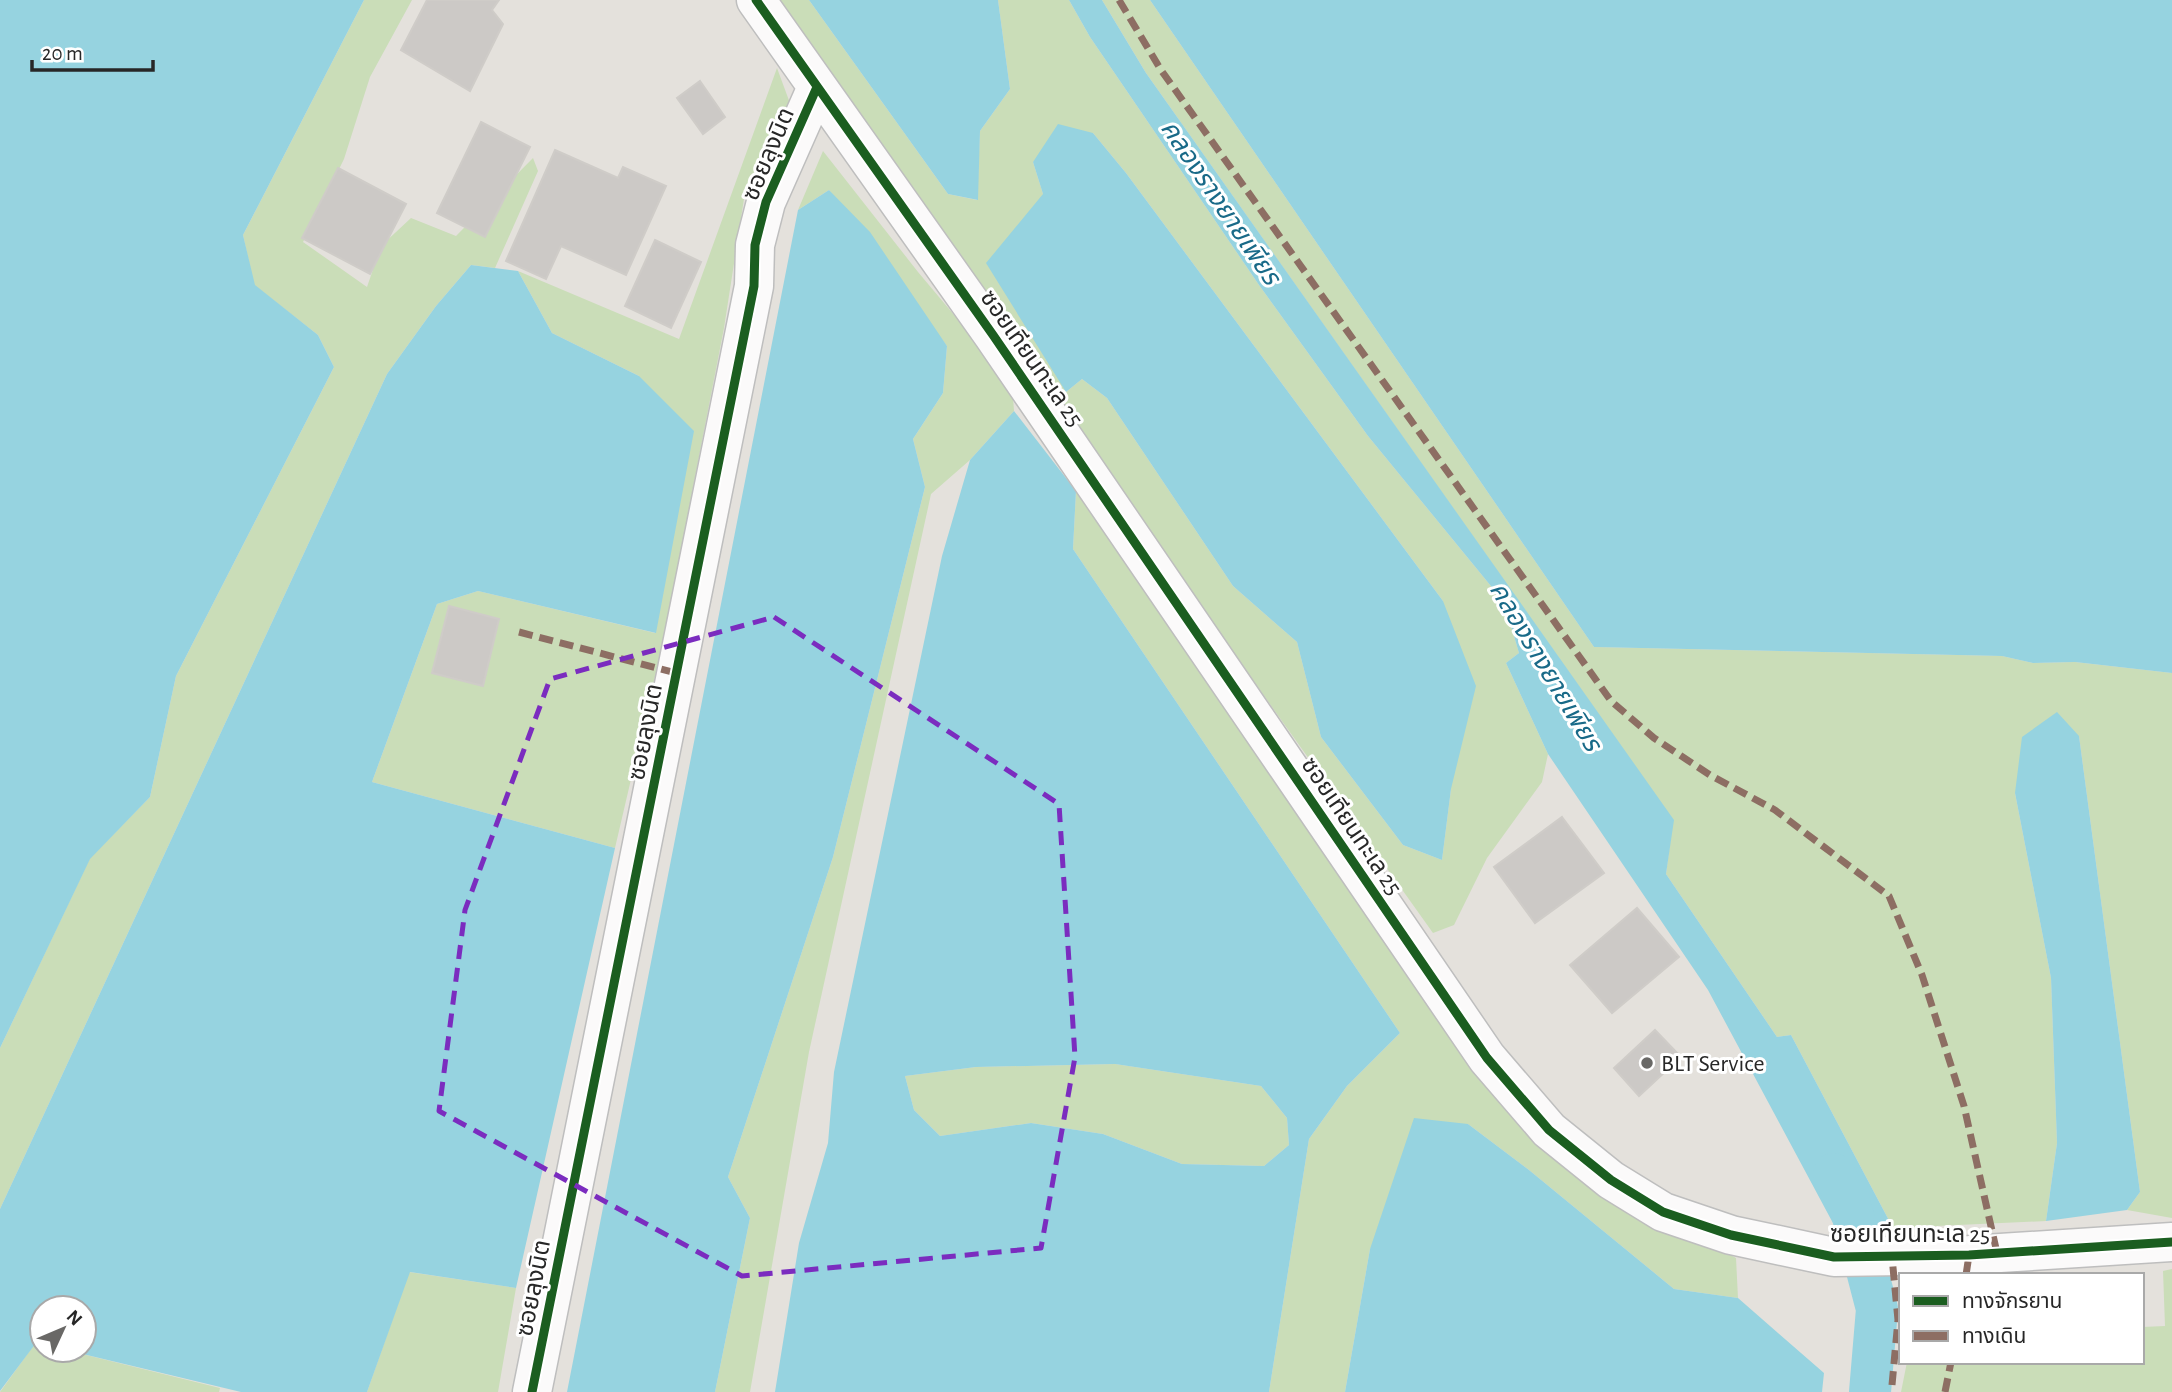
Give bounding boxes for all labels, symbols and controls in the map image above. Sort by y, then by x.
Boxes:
scale bar [32,28,152,72]
text: 20 m [42,43,83,64]
street label: ซอยลุงนิต [739,105,801,205]
water label: คลองรางยายเพียร [1156,116,1286,291]
street label: ซอยเทียนทะเล 25 [975,285,1088,431]
water label: คลองรางยายเพียร [1485,578,1607,757]
street label: ซอยลุงนิต [625,682,669,783]
street label: ซอยเทียนทะเล 25 [1296,753,1407,900]
place label: BLT Service [1661,1052,1765,1076]
marker: BLT Service [1639,1055,1655,1071]
street label: ซอยเทียนทะเล 25 [1830,1222,1990,1247]
street label: ซอยลุงนิต [513,1238,557,1339]
legend [1899,1273,2144,1364]
text: ทางจักรยาน [1962,1291,2063,1312]
north arrow [28,1294,98,1364]
text: N [63,1307,86,1330]
text: ทางเดิน [1962,1326,2026,1347]

